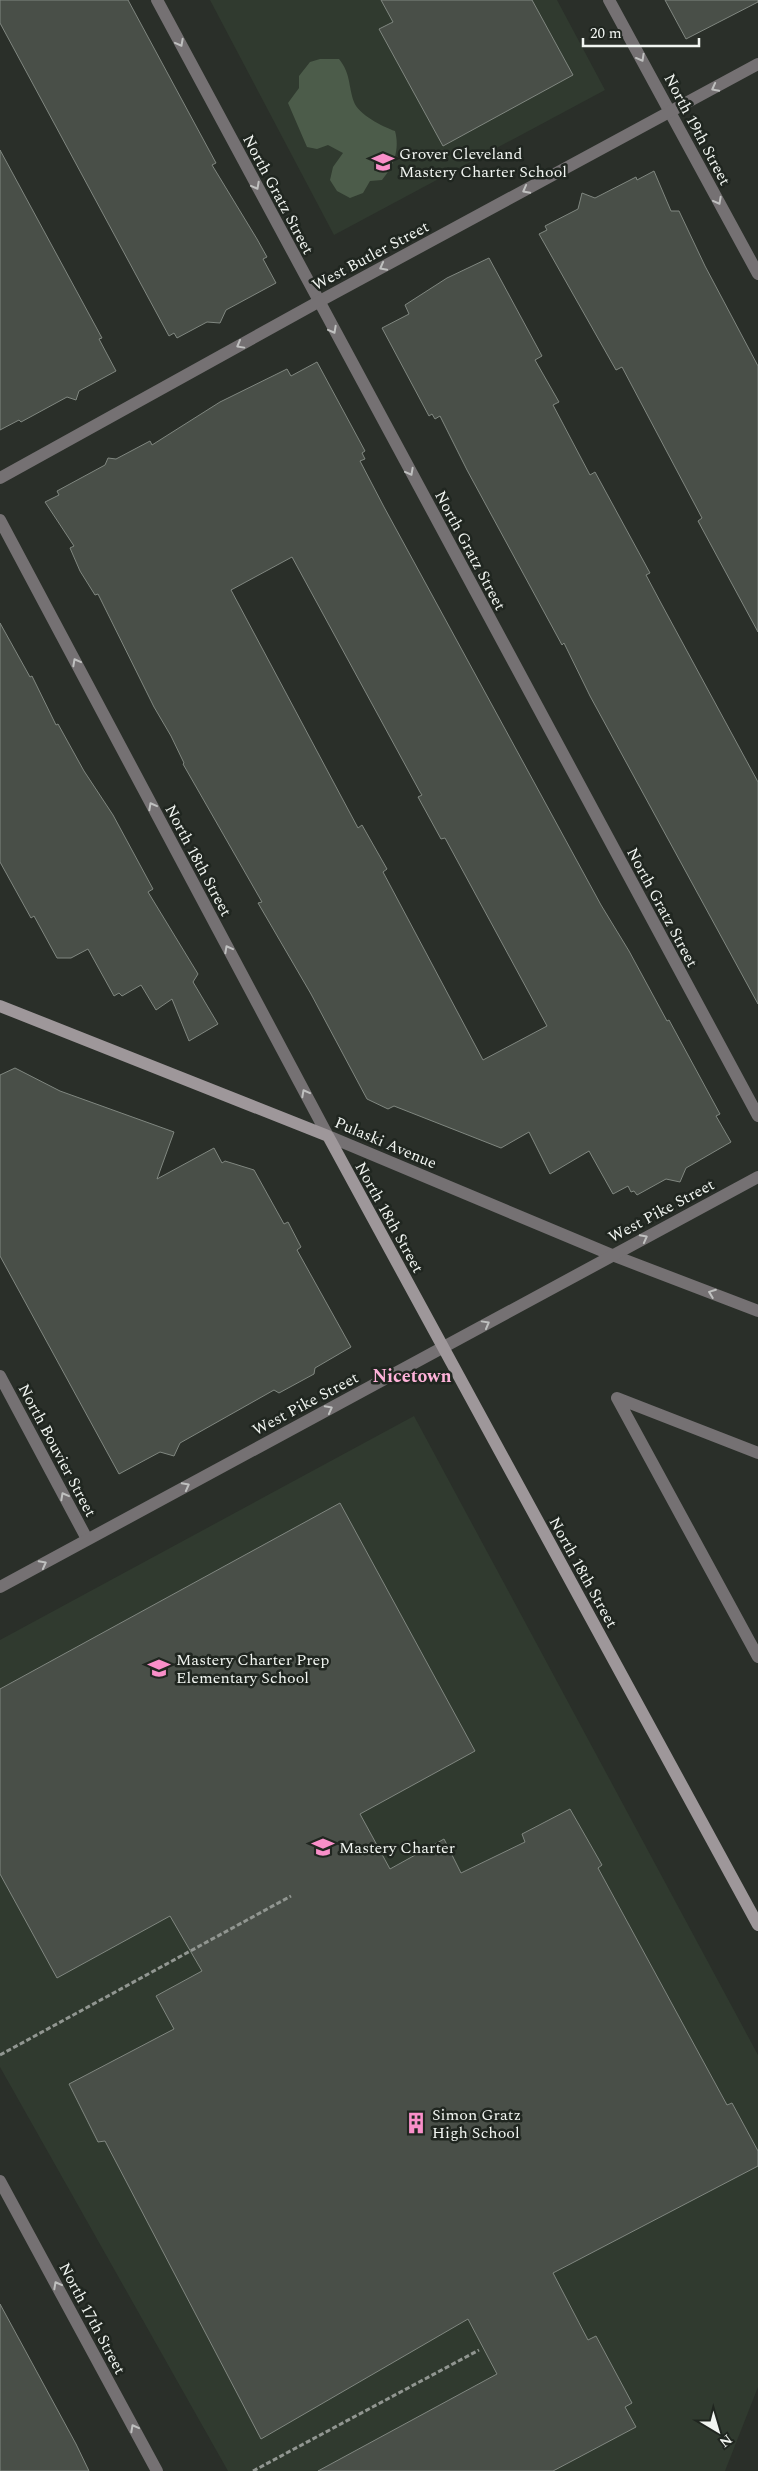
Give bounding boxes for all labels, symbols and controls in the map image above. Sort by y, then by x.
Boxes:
scale bar [583,15,699,47]
text: 20 m [590,22,622,45]
one-way arrow [173,38,183,47]
one-way arrow [635,53,645,62]
street label: North 19th Street [657,69,737,190]
one-way arrow [711,81,720,91]
street label: North Gratz Street [236,130,320,259]
place label: Grover Cleveland Mastery Charter School [399,142,567,184]
school or university icon: Grover Cleveland Mastery Charter School [370,149,396,175]
one-way arrow [250,181,260,190]
one-way arrow [522,184,531,194]
one-way arrow [712,196,722,205]
street label: West Butler Street [308,215,434,297]
one-way arrow [379,261,388,271]
one-way arrow [327,324,337,333]
one-way arrow [237,339,246,349]
one-way arrow [404,467,414,476]
street label: North Gratz Street [428,486,512,615]
one-way arrow [72,659,82,668]
street label: North 18th Street [158,800,238,921]
one-way arrow [148,802,158,811]
street label: North Gratz Street [620,843,704,972]
one-way arrow [224,945,234,954]
one-way arrow [301,1089,311,1098]
street label: Pulaski Avenue [331,1111,440,1175]
street label: North 18th Street [349,1158,430,1278]
street label: West Pike Street [604,1173,719,1249]
one-way arrow [639,1234,648,1244]
one-way arrow [709,1289,717,1299]
one-way arrow [480,1320,489,1330]
district label: Nicetown [372,1363,452,1390]
street label: West Pike Street [248,1366,363,1442]
street label: North Bouvier Street [12,1380,103,1522]
one-way arrow [323,1405,332,1415]
one-way arrow [181,1482,190,1492]
one-way arrow [61,1493,71,1502]
street label: North 18th Street [543,1513,624,1633]
one-way arrow [38,1560,47,1570]
place label: Mastery Charter Prep Elementary School [176,1648,329,1690]
school or university icon: Mastery Charter Prep Elementary School [146,1655,172,1681]
school or university icon: Mastery Charter [310,1834,336,1860]
place label: Mastery Charter [339,1836,455,1860]
place label: Simon Gratz High School [432,2103,521,2145]
building icon: Simon Gratz High School [403,2110,429,2136]
street label: North 17th Street [52,2258,132,2379]
one-way arrow [53,2282,63,2291]
north arrow [693,2406,743,2456]
one-way arrow [130,2424,140,2433]
text: N [715,2429,737,2453]

